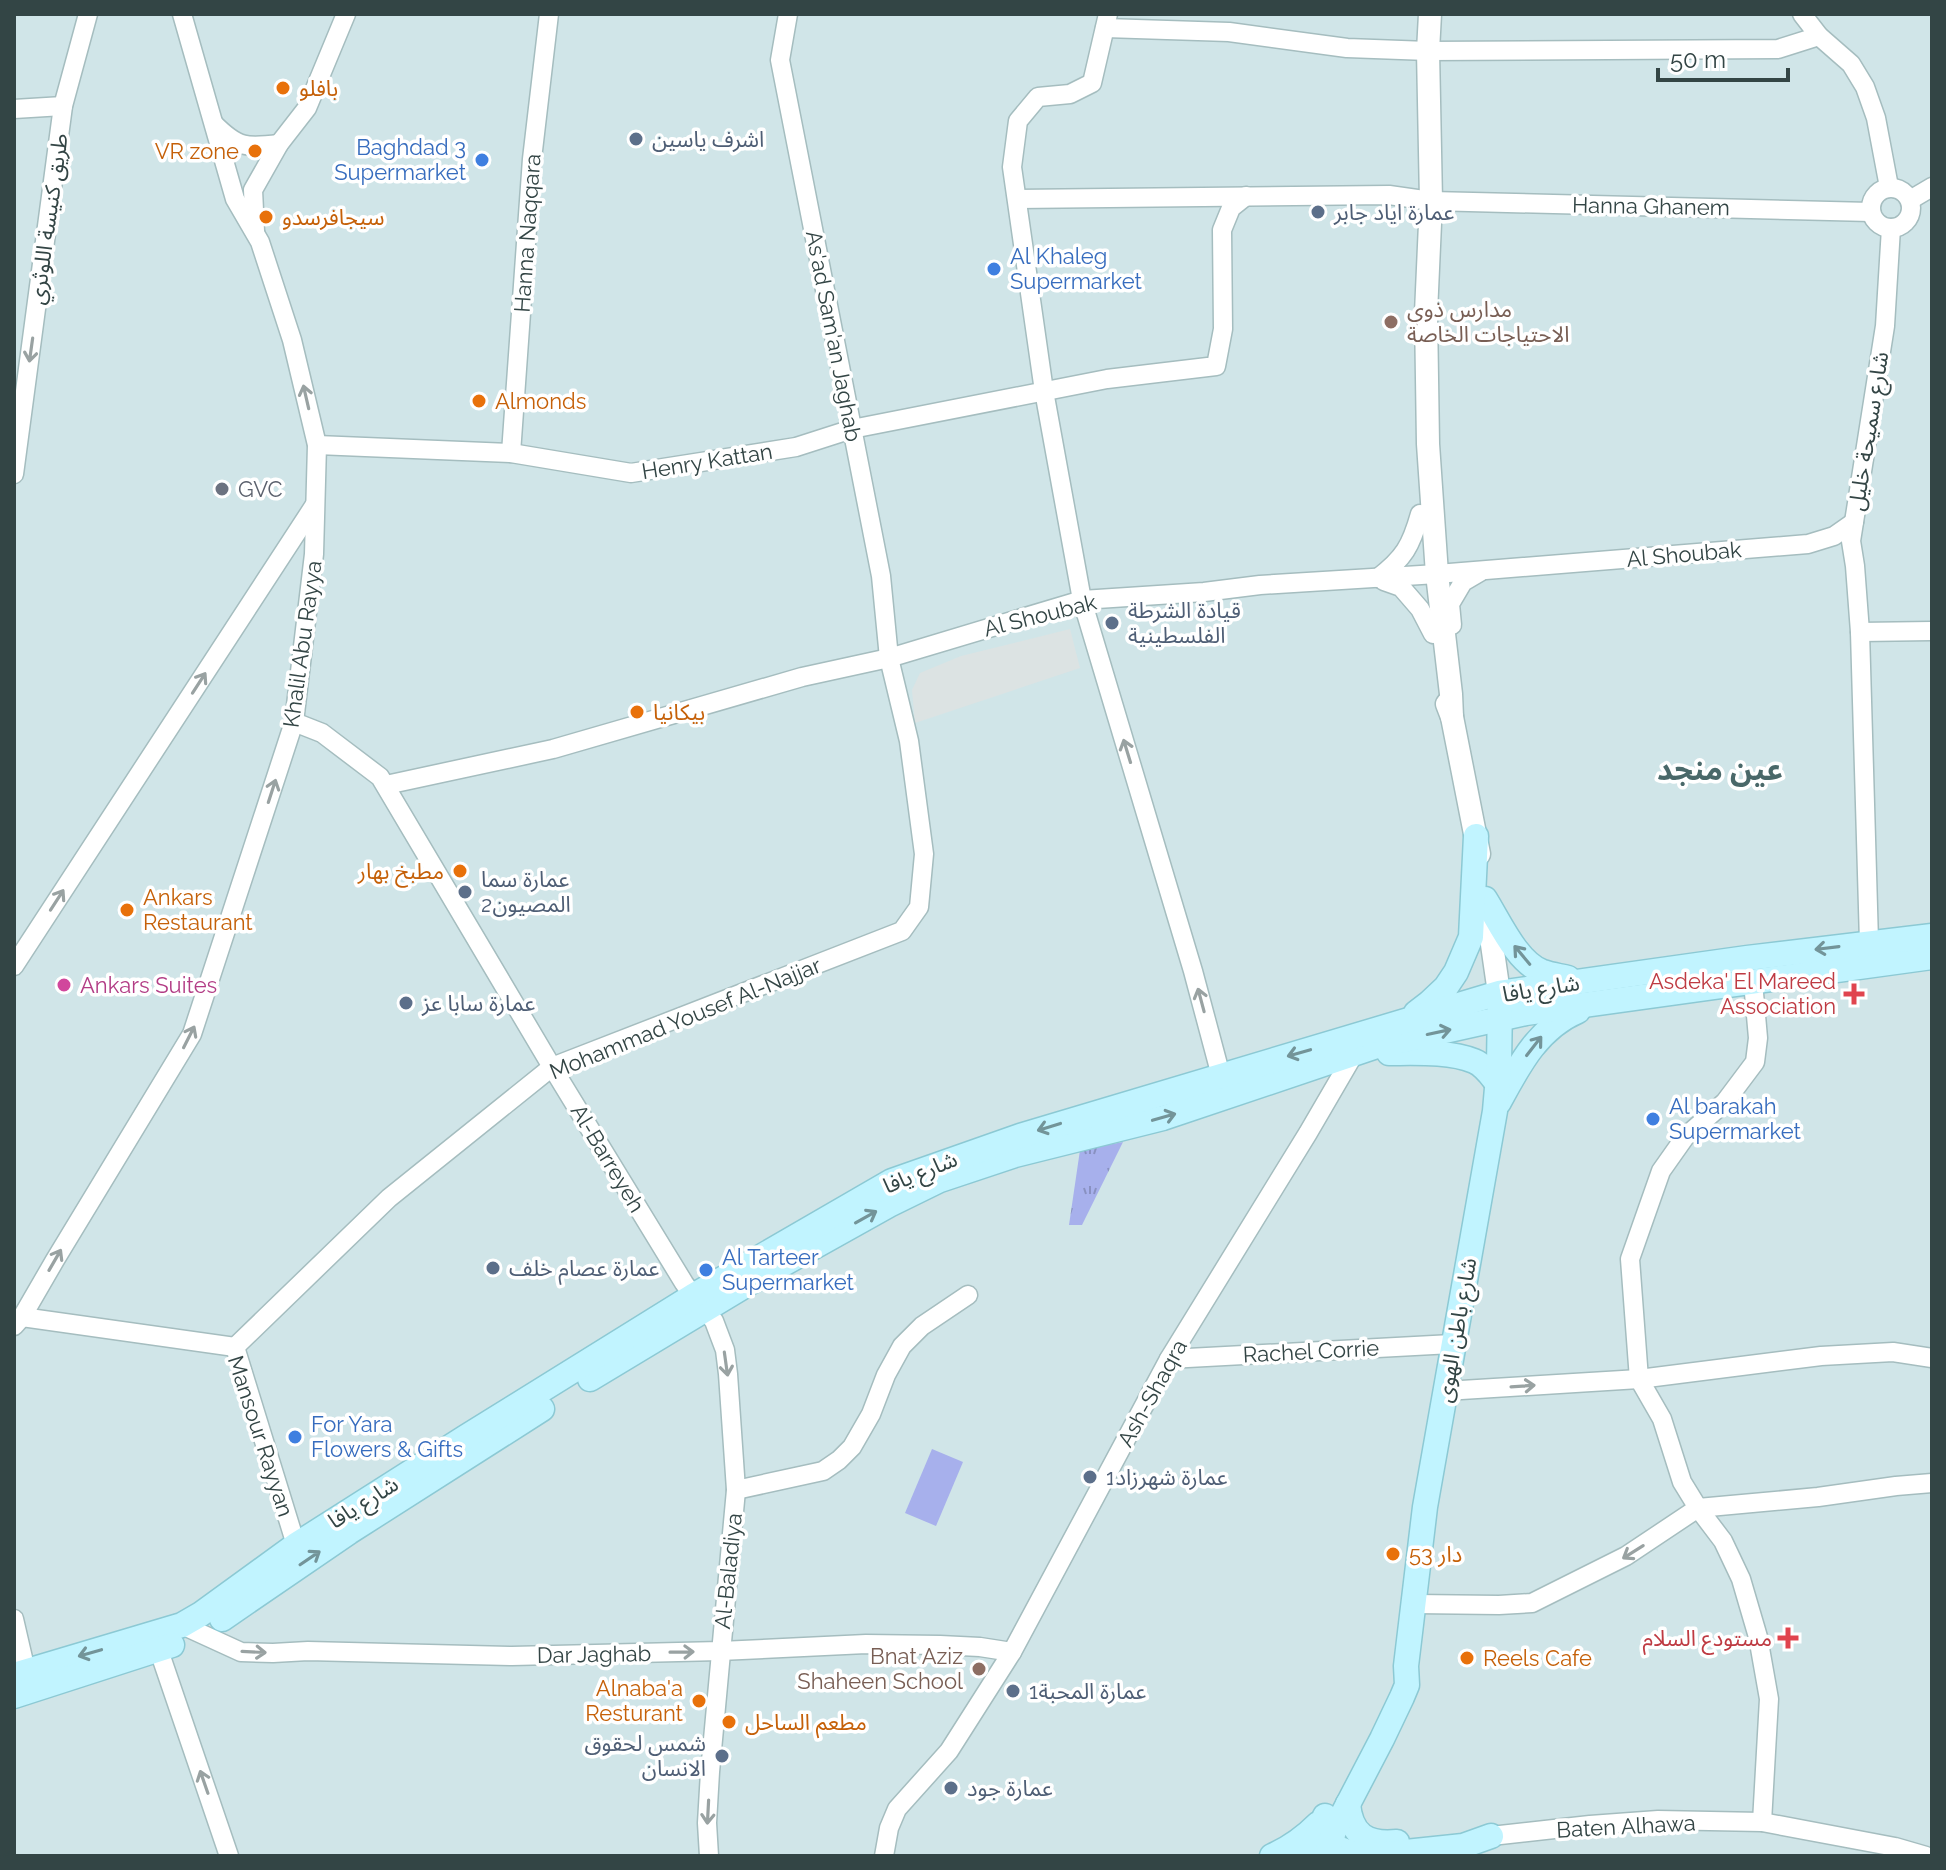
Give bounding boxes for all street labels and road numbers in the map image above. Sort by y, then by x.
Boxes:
street label: طريق كنيسة اللوثري [23,132,77,307]
street label: Hanna Naqqara [508,153,546,313]
street label: Hanna Ghanem [1572,192,1730,220]
street label: As'ad Sam'an Jaghab [801,228,867,444]
street label: شارع سميحة خليل [1843,350,1897,513]
street label: Henry Kattan [640,438,774,484]
street label: Al Shoubak [1625,536,1743,572]
street label: Khalil Abu Rayya [277,559,327,729]
street label: Al Shoubak [981,588,1099,642]
street label: Mohammad Yousef Al-Najjar [546,951,825,1084]
street label: شارع يافا [1501,969,1582,1011]
street label: Al-Barreyeh [566,1099,650,1217]
street label: شارع يافا [879,1145,962,1202]
street label: شارع باطن الهوى [1430,1256,1485,1405]
street label: Rachel Corrie [1242,1334,1380,1368]
street label: Ash-Shaqra [1112,1335,1192,1451]
street label: Mansour Rayyan [223,1352,299,1520]
street label: شارع يافا [323,1470,405,1537]
street label: Al-Baladiya [709,1512,747,1630]
street label: Dar Jaghab [537,1640,651,1668]
street label: Baten Alhawa [1556,1809,1696,1843]

